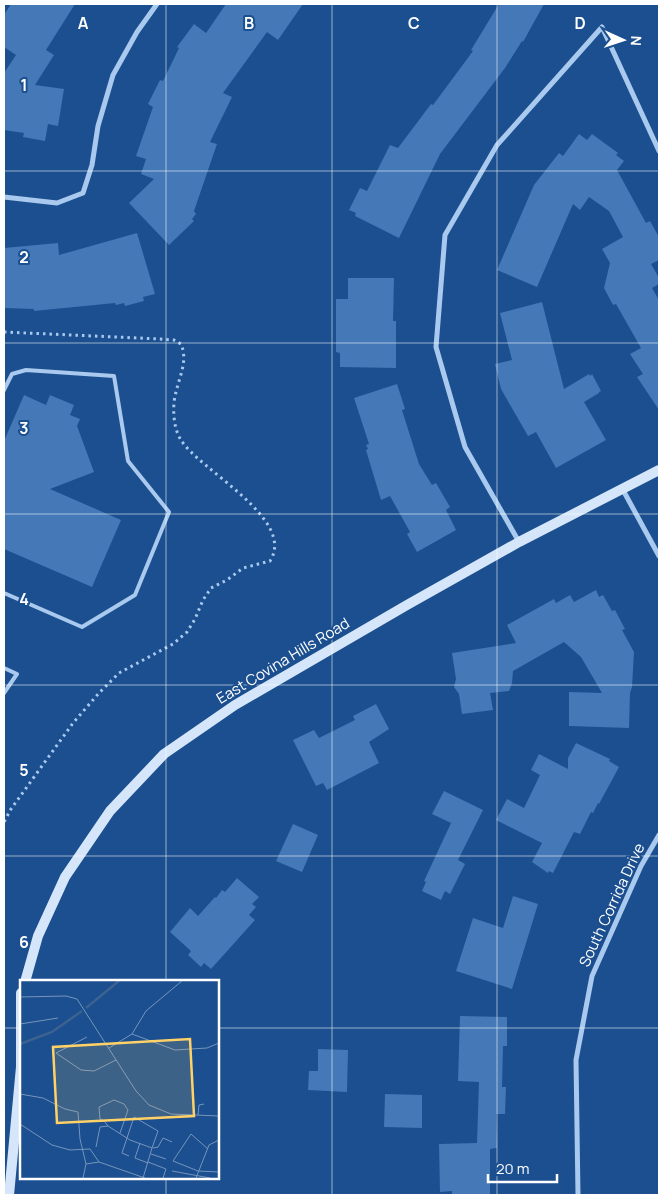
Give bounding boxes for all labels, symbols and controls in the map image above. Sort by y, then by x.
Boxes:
text: A [78,12,89,34]
text: B [244,12,254,34]
text: C [408,12,420,34]
text: D [574,12,586,34]
north arrow [598,15,648,65]
text: N [627,35,646,46]
text: 1 [20,74,28,96]
text: 2 [19,246,29,268]
text: 3 [19,417,29,439]
text: 4 [19,588,29,610]
street label: East Covina Hills Road [212,613,353,709]
text: 5 [19,759,29,781]
street label: South Corrida Drive [574,839,650,970]
text: 6 [19,931,29,953]
inset map [20,980,219,1179]
scale bar [488,1152,557,1184]
text: 20 m [496,1158,529,1179]

